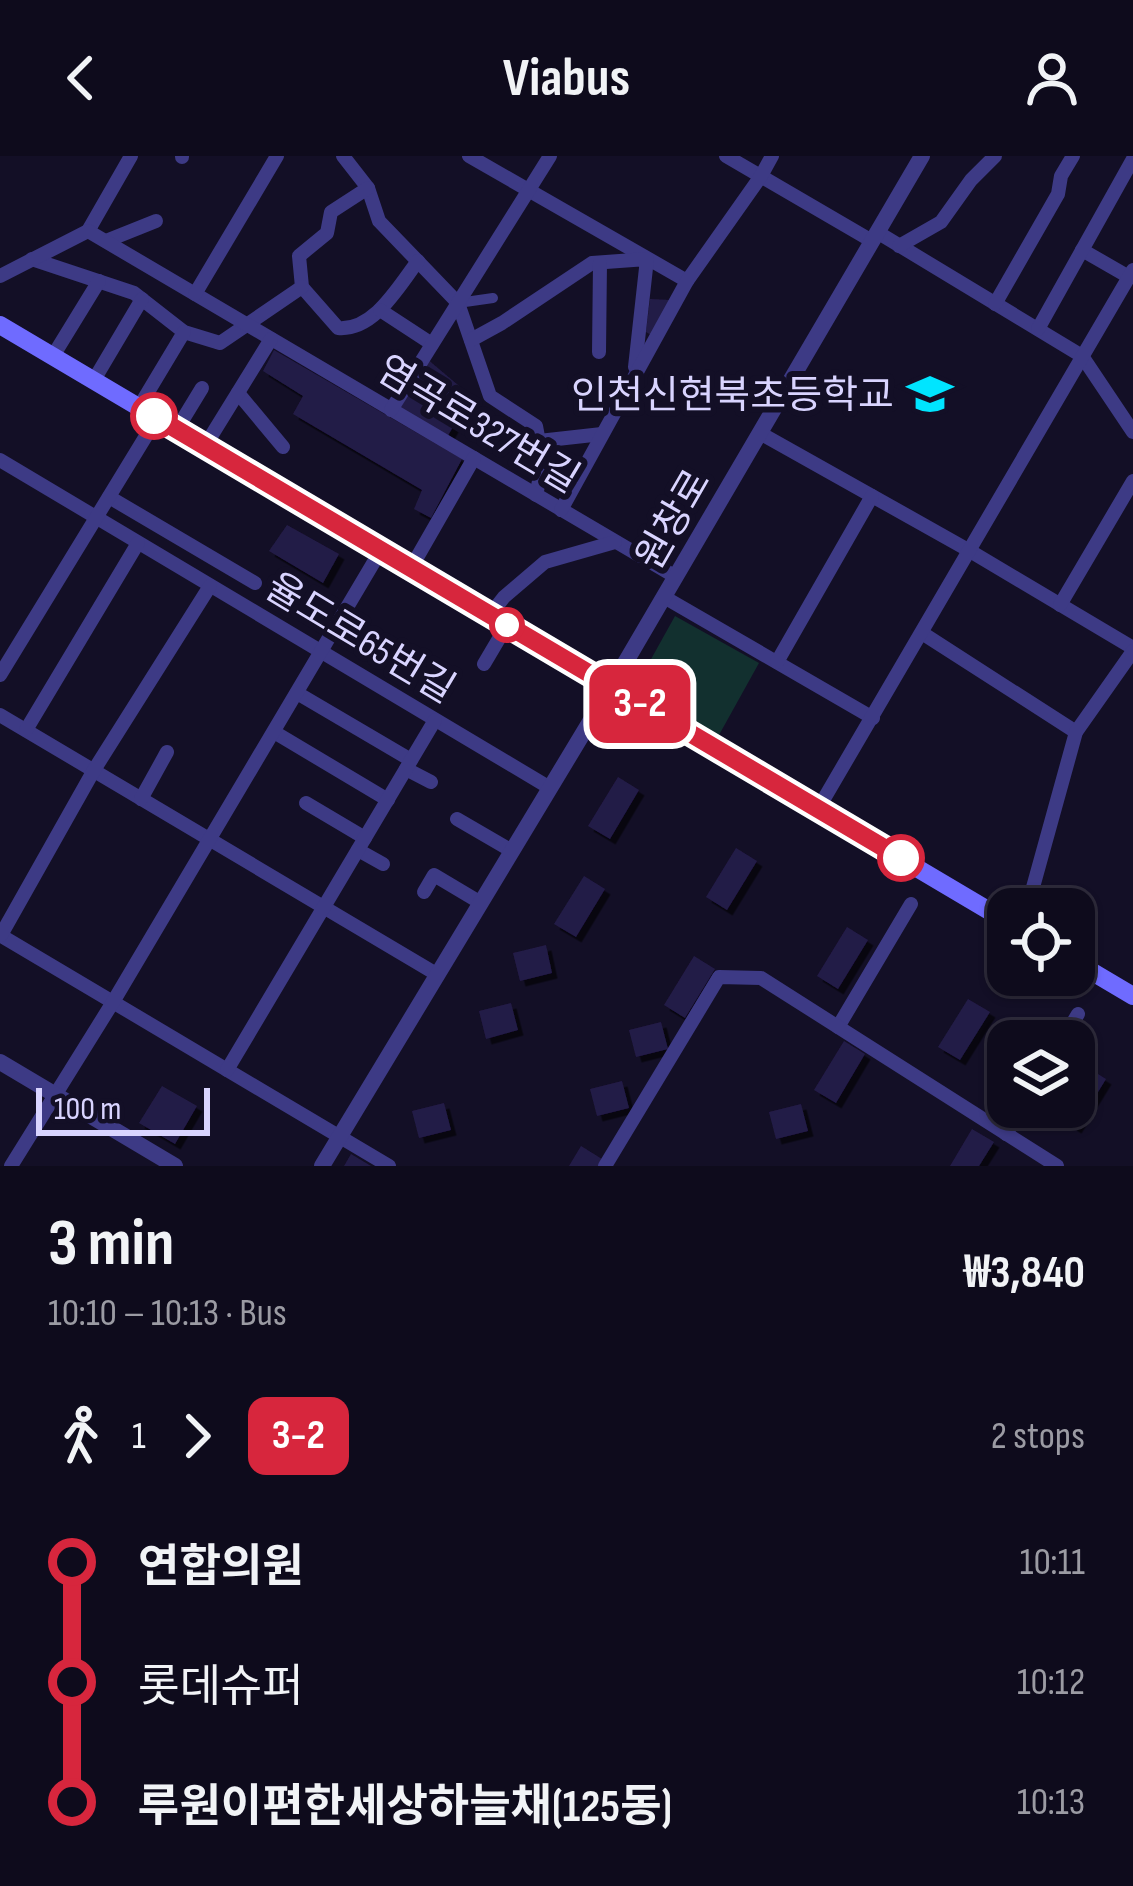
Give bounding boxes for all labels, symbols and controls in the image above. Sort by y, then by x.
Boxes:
icon: back [48,45,114,111]
icon: person [1019,45,1085,111]
text: Viabus [503,46,630,111]
street label: 염곡로327번길 [368,346,587,504]
school or university icon: 인천신현북초등학교 [905,369,955,419]
place label: 인천신현북초등학교 [571,373,894,420]
unlabelled marker [132,394,176,438]
street label: 원창로 [627,462,721,579]
street label: 율도로65번길 [257,564,463,714]
unlabelled marker [491,609,523,641]
line badge: 3-2 [571,665,709,743]
text: 3-2 [613,678,667,729]
unlabelled marker [879,836,923,880]
map controls [987,888,1095,1128]
button: locate [987,888,1095,996]
button: layers [987,1020,1095,1128]
scale bar [36,1082,210,1135]
text: 100 m [54,1089,121,1129]
text: 3 min [48,1205,174,1284]
text: ₩3,840 [964,1246,1085,1301]
text: 10:10 – 10:13 · Bus [48,1290,287,1337]
icon: walk [48,1403,114,1469]
icon: forward [164,1403,230,1469]
text: 3-2 [272,1410,325,1461]
text: 1 [132,1413,146,1460]
text: 2 stops [991,1413,1085,1460]
text: 10:11 [1020,1539,1085,1586]
text: 연합의원 [138,1540,304,1595]
text: 10:12 [1017,1659,1085,1706]
text: 롯데슈퍼 [138,1660,304,1715]
text: 10:13 [1017,1779,1085,1826]
text: 루원이편한세상하늘채(125동) [138,1780,672,1835]

